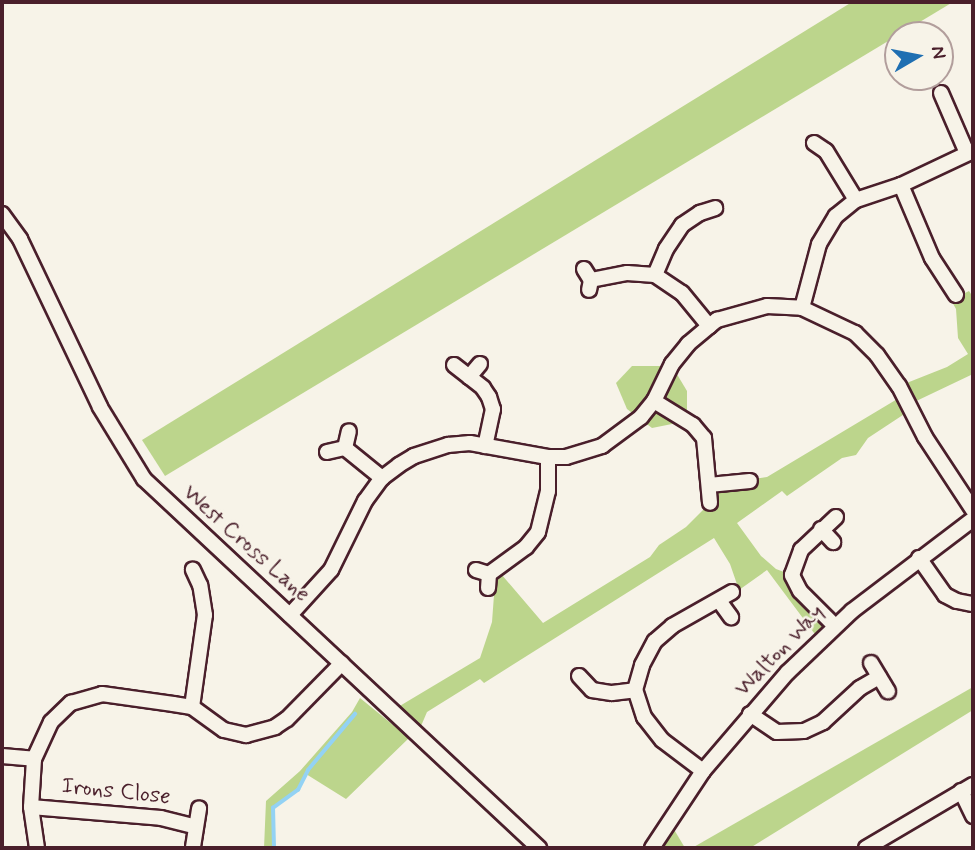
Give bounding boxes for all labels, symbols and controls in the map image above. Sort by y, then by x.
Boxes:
north arrow [884,21,954,91]
text: N [925,44,952,61]
street label: West Cross Lane [176,479,316,609]
street label: Walton Way [729,598,831,704]
street label: Irons Close [60,773,172,811]

